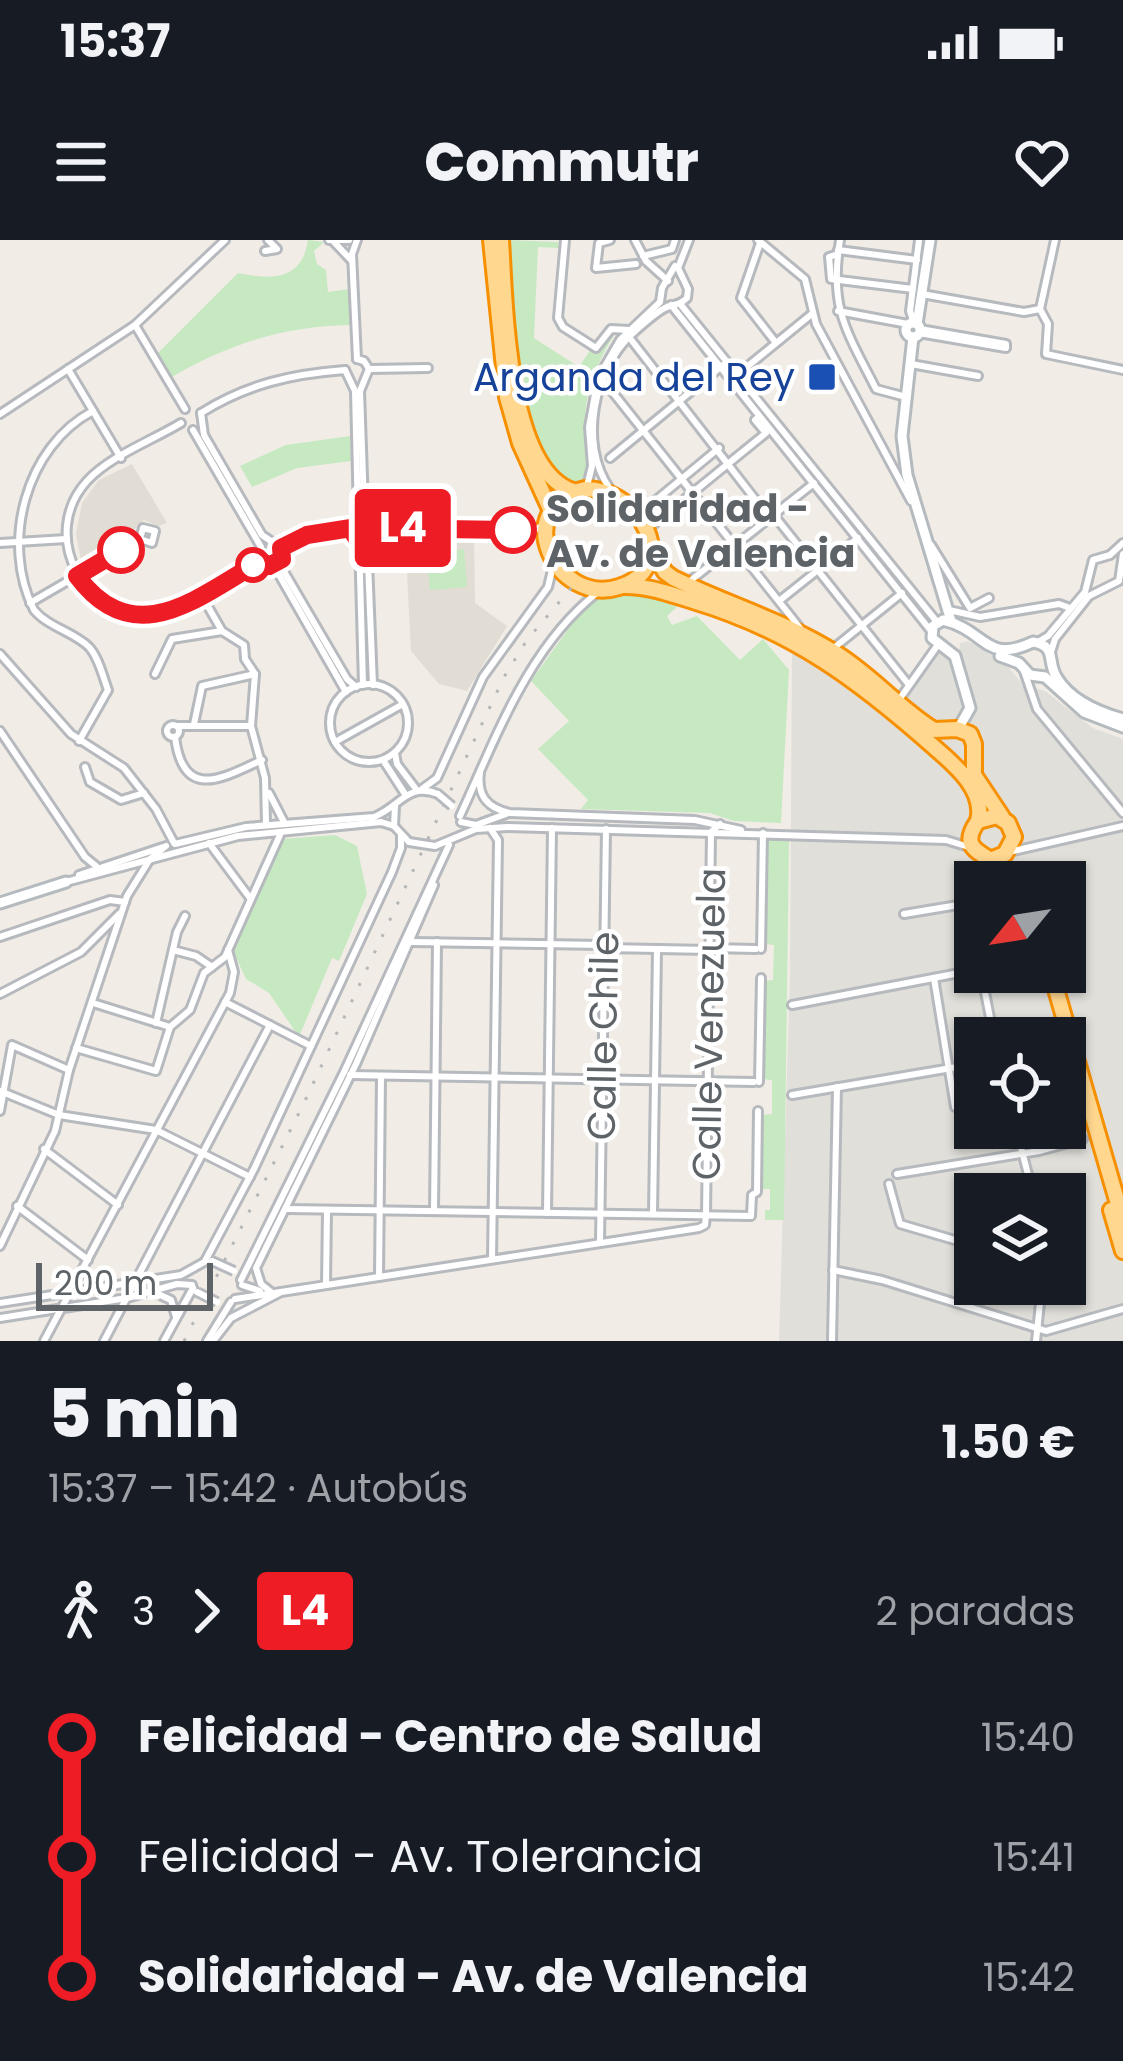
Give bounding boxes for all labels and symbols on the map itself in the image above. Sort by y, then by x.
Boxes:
place label: Arganda del Rey [473,350,795,405]
marker: Arganda del Rey [806,361,838,393]
place label: Solidaridad - Av. de Valencia [546,481,856,581]
line badge: L4 [349,489,457,567]
marker: Solidaridad - Av. de Valencia [491,508,535,552]
unlabelled marker [99,528,143,572]
unlabelled marker [237,549,269,581]
north arrow [954,861,1086,993]
street label: Calle Venezuela [679,867,739,1181]
street label: Calle Chile [574,931,632,1141]
scale bar [36,1257,213,1310]

